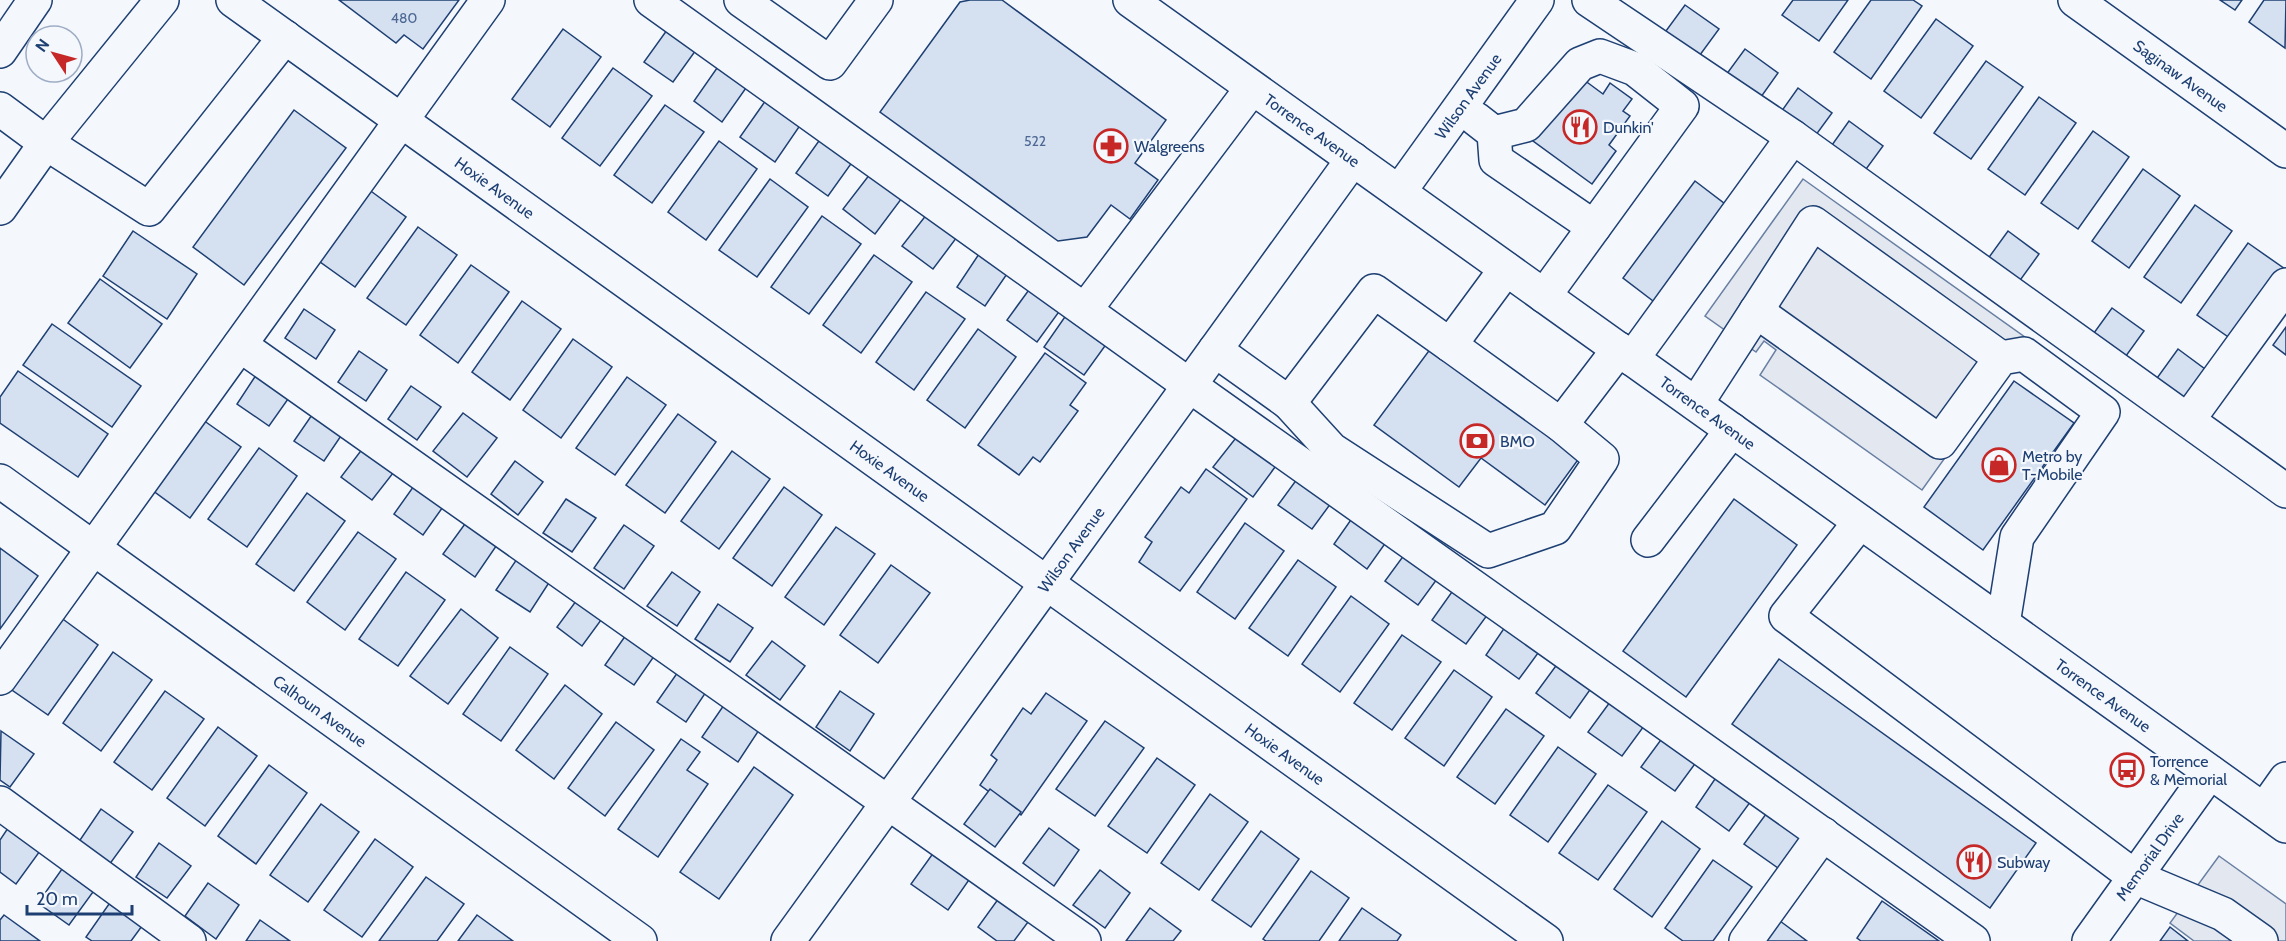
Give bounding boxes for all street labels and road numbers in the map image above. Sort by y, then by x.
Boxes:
street label: Saginaw Avenue [2130,36,2231,116]
street label: Wilson Avenue [1431,50,1505,143]
street label: Torrence Avenue [1261,90,1364,171]
street label: Hoxie Avenue [451,153,538,222]
street label: Torrence Avenue [1656,372,1759,453]
street label: Hoxie Avenue [846,436,933,506]
street label: Wilson Avenue [1034,503,1108,596]
street label: Torrence Avenue [2052,655,2155,736]
street label: Calhoun Avenue [270,671,370,751]
street label: Hoxie Avenue [1241,719,1328,789]
street label: Memorial Drive [2112,809,2187,904]

